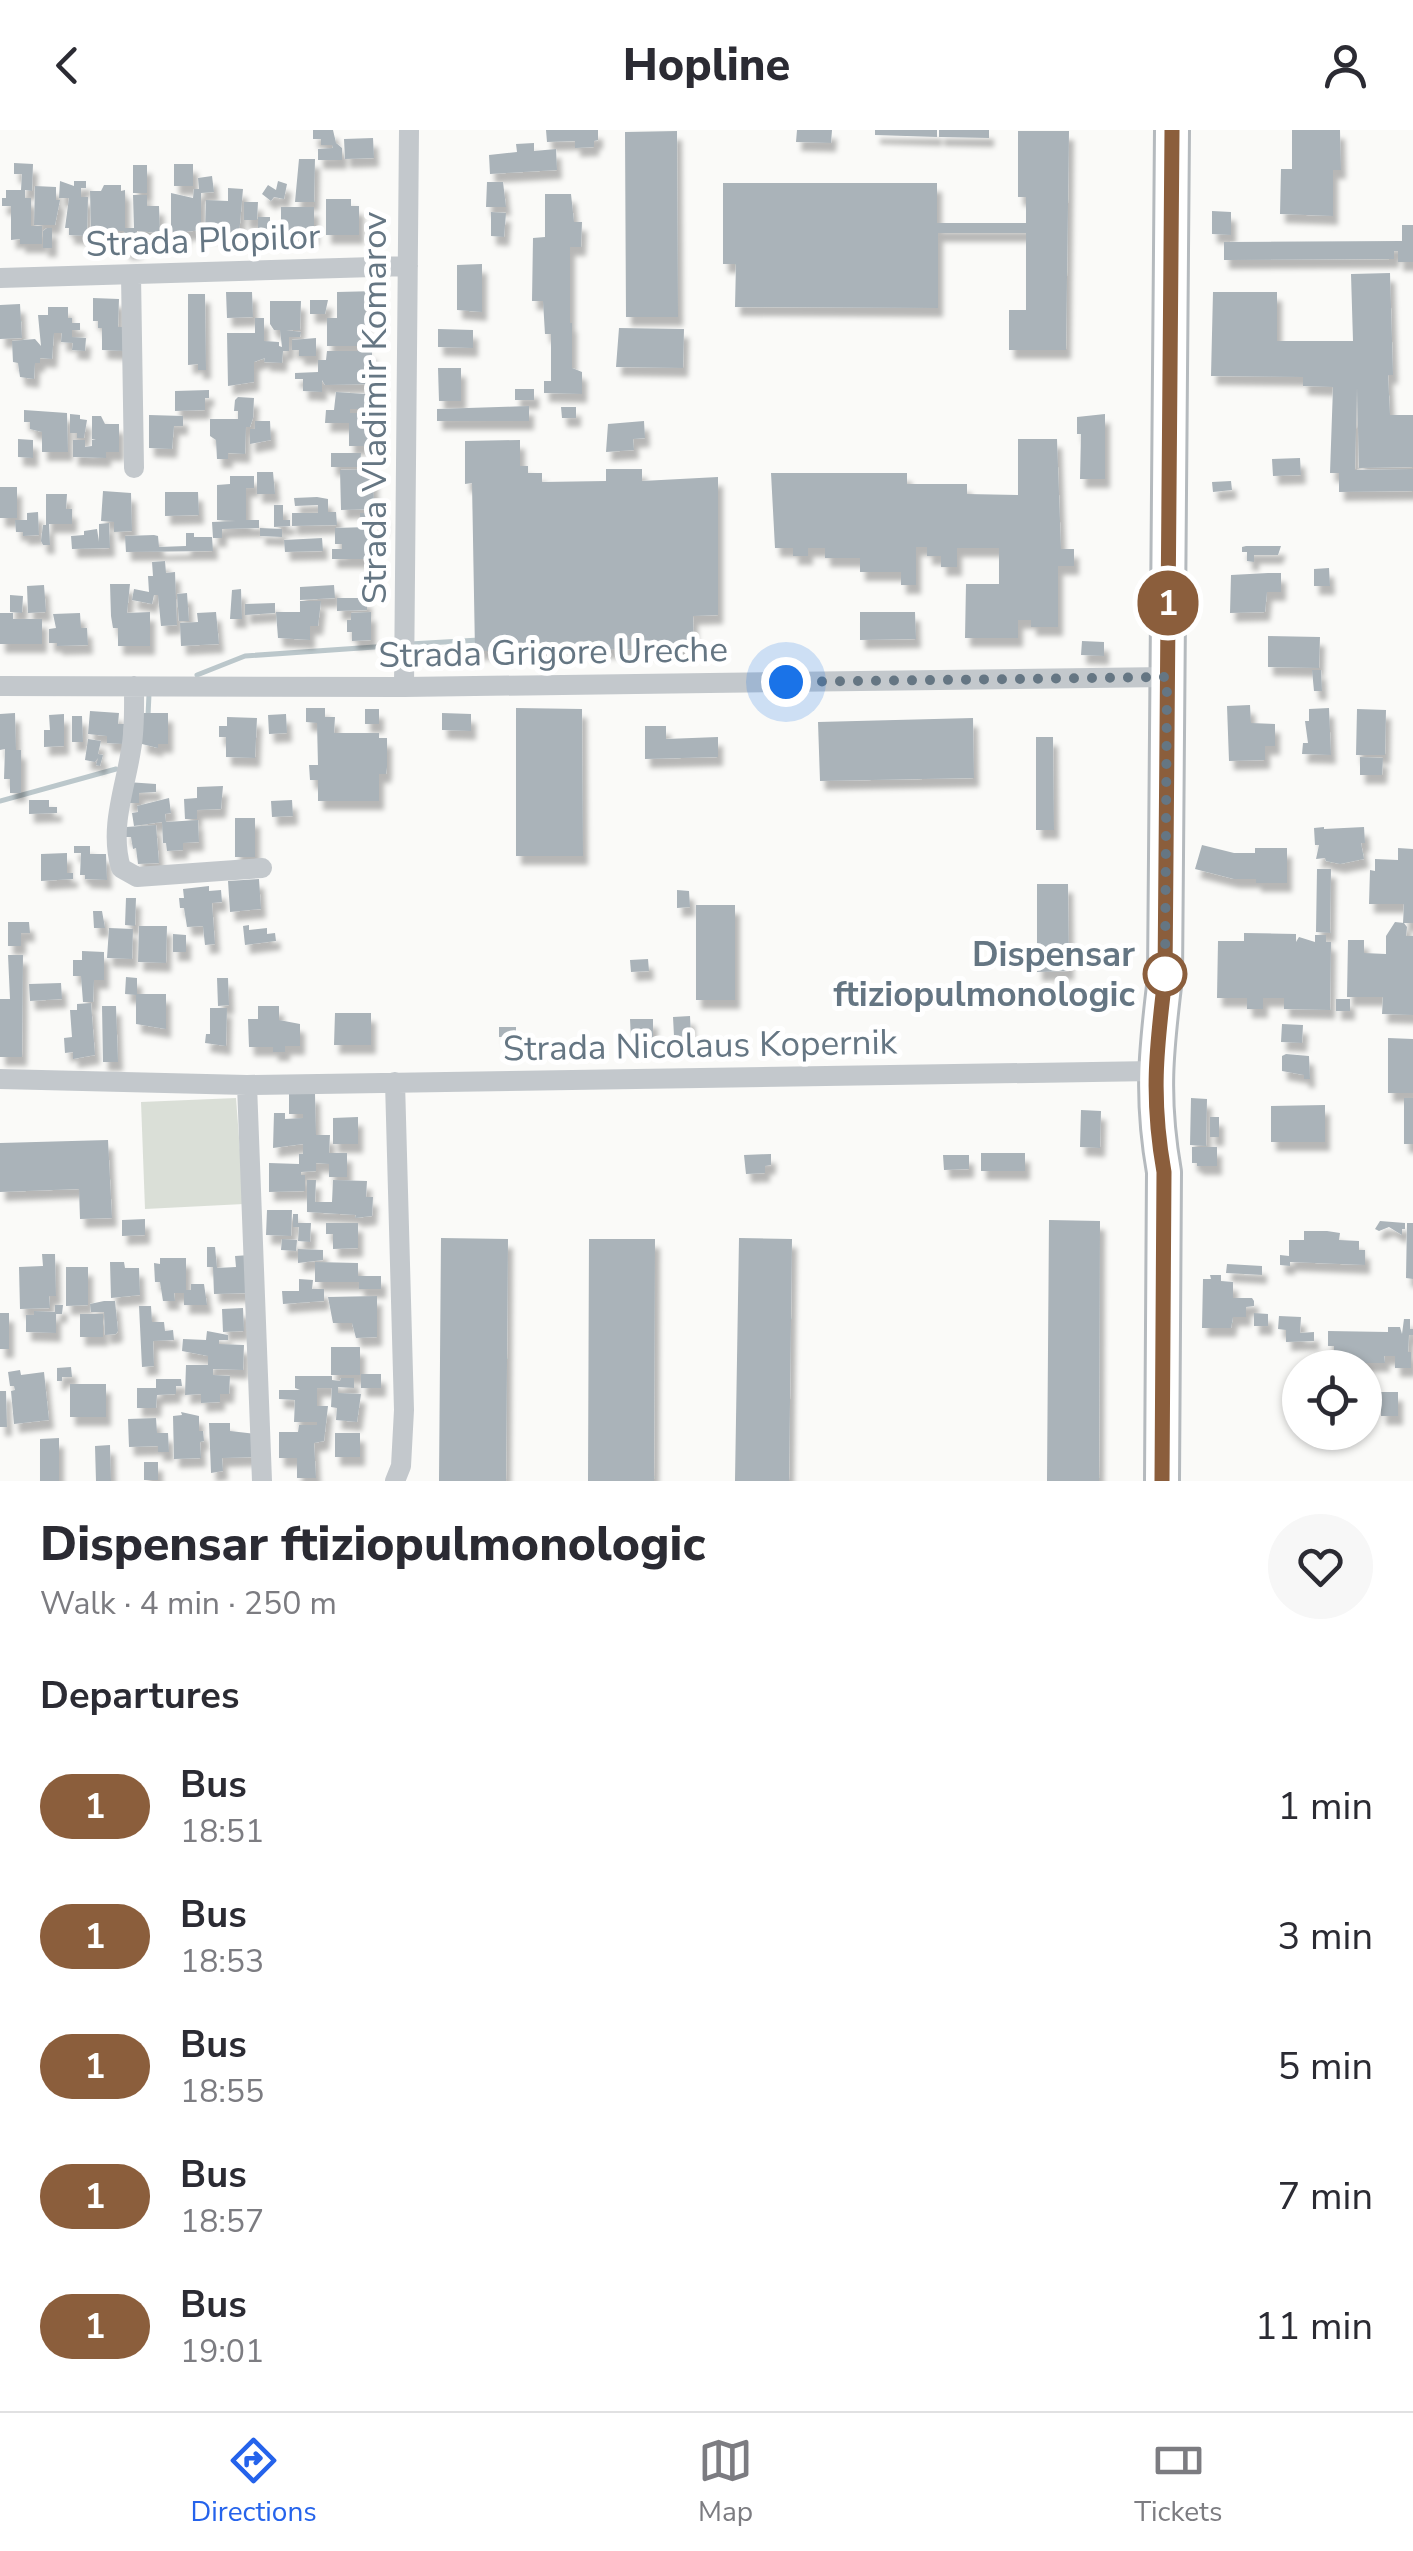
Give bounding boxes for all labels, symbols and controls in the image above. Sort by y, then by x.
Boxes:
text: Hopline [623,35,790,96]
icon: back [40,38,95,93]
icon: person [1318,38,1373,93]
street label: Strada Vladimir Komarov [351,212,398,604]
street label: Strada Plopilor [85,213,322,268]
line badge: 1 [1136,570,1200,636]
text: 1 [1157,580,1179,627]
street label: Strada Grigore Ureche [378,626,728,679]
your location [761,657,811,707]
place label: Dispensar ftiziopulmonologic [834,931,1135,1018]
marker: Dispensar ftiziopulmonologic [1144,953,1186,995]
street label: Strada Nicolaus Kopernik [502,1019,898,1072]
map controls [1282,1350,1382,1450]
button: locate [1282,1350,1382,1450]
text: Dispensar ftiziopulmonologic [40,1511,705,1577]
button: heart [1268,1514,1373,1619]
text: Walk · 4 min · 250 m [40,1582,337,1625]
text: Departures [40,1670,239,1721]
text: Bus [180,1759,247,1810]
text: 1 min [1278,1781,1373,1832]
text: 1 [84,1783,106,1830]
text: 18:51 [180,1810,264,1853]
text: Bus [180,1889,247,1940]
text: 3 min [1278,1911,1373,1962]
text: 1 [84,1913,106,1960]
text: 18:53 [180,1940,264,1983]
text: Bus [180,2019,247,2070]
text: 5 min [1278,2041,1373,2092]
text: 1 [84,2043,106,2090]
text: 18:55 [180,2070,264,2113]
text: Bus [180,2149,247,2200]
text: 7 min [1278,2171,1373,2222]
text: 1 [84,2173,106,2220]
text: 18:57 [180,2200,264,2243]
text: Bus [180,2279,247,2330]
text: 11 min [1255,2301,1373,2352]
text: 1 [84,2303,106,2350]
text: 19:01 [180,2330,264,2373]
tab: Directions [191,2433,317,2531]
tab: Map [698,2433,753,2531]
tab: Tickets [1134,2433,1222,2531]

